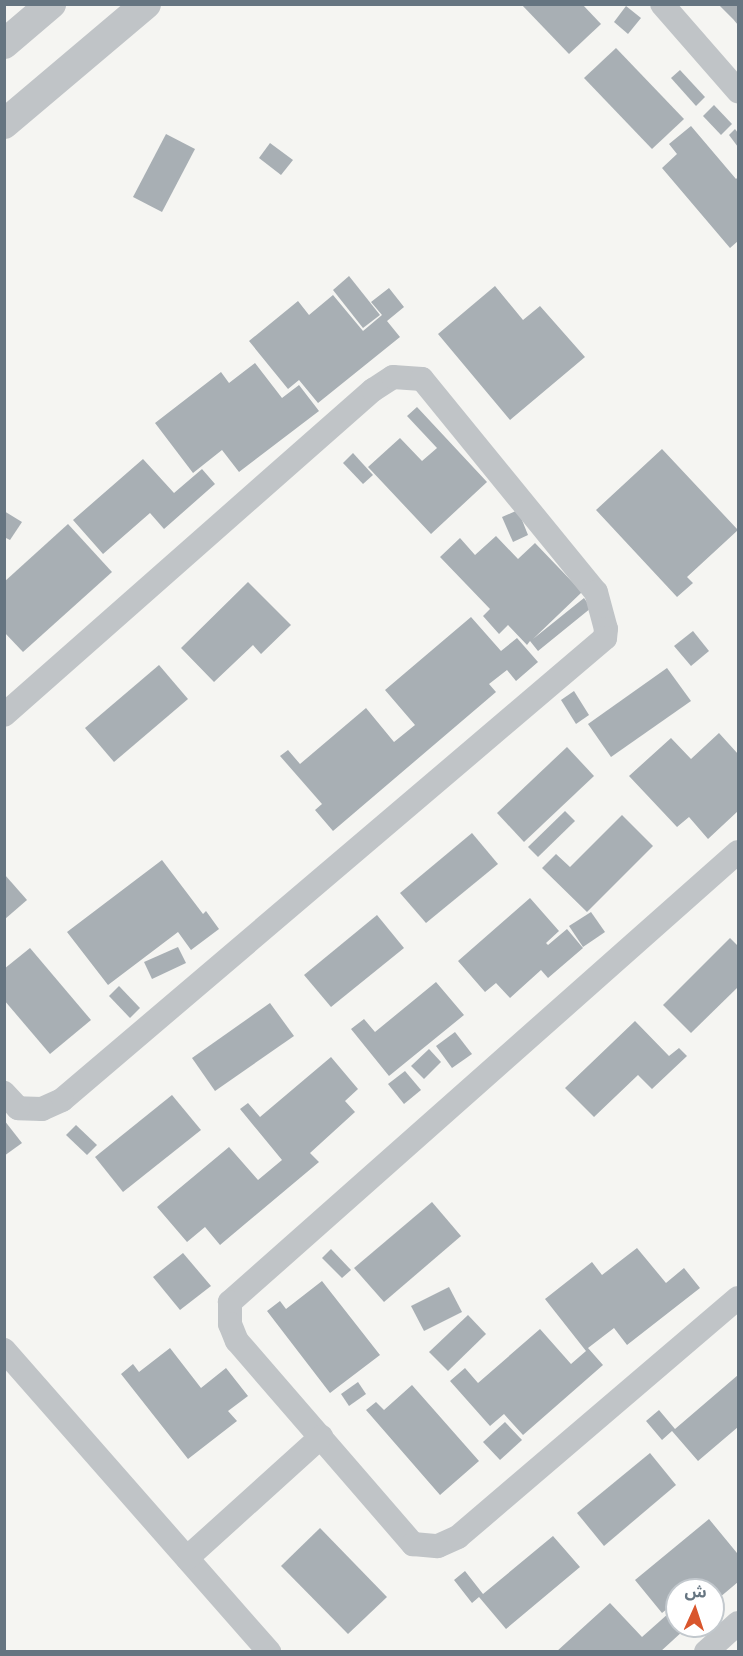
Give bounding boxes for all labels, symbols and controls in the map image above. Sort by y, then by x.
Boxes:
north arrow [665,1578,725,1638]
text: ش [684,1581,707,1602]

